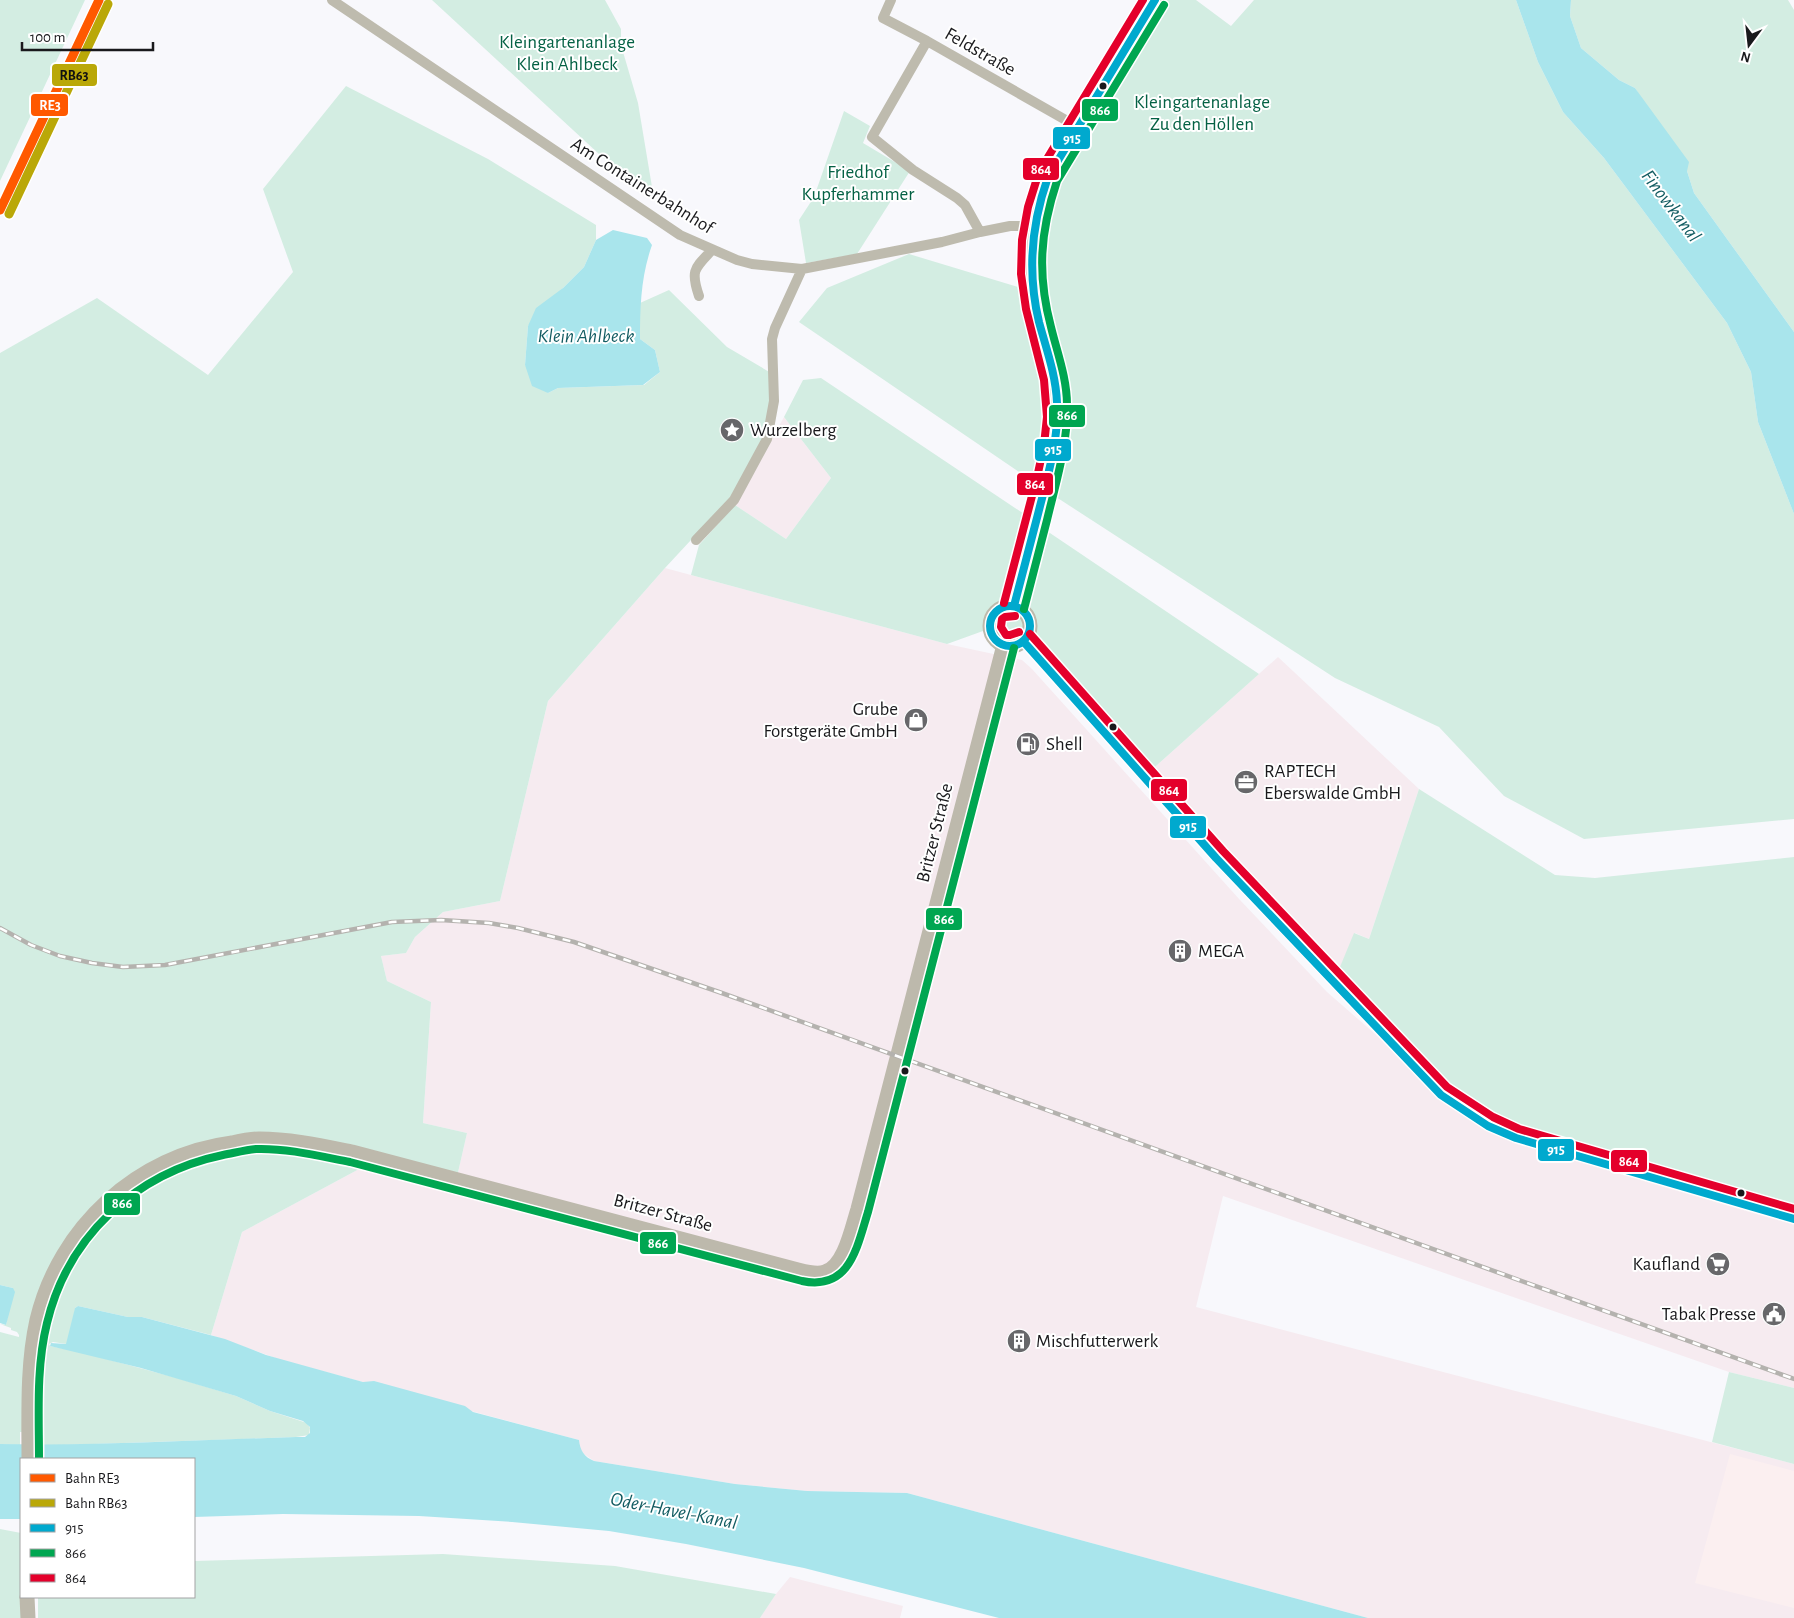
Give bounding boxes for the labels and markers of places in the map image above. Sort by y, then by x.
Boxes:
unlabelled marker [1098,81,1108,91]
place icon: Wurzelberg [719,417,745,443]
place label: Wurzelberg [750,421,837,440]
place label: Grube Forstgeräte GmbH [763,700,898,741]
shop icon: Grube Forstgeräte GmbH [903,707,929,733]
unlabelled marker [1108,722,1118,732]
fuel station icon: Shell [1015,731,1041,757]
place label: Shell [1046,735,1083,754]
place label: RAPTECH Eberswalde GmbH [1264,762,1401,803]
office icon: RAPTECH Eberswalde GmbH [1233,769,1259,795]
building icon: MEGA [1167,938,1193,964]
place label: MEGA [1198,942,1244,961]
unlabelled marker [900,1066,910,1076]
unlabelled marker [1736,1188,1746,1198]
supermarket icon: Kaufland [1705,1251,1731,1277]
place label: Kaufland [1632,1255,1700,1274]
public building icon: Tabak Presse [1761,1301,1787,1327]
place label: Tabak Presse [1662,1305,1756,1324]
building icon: Mischfutterwerk [1006,1328,1032,1354]
place label: Mischfutterwerk [1036,1332,1159,1351]

